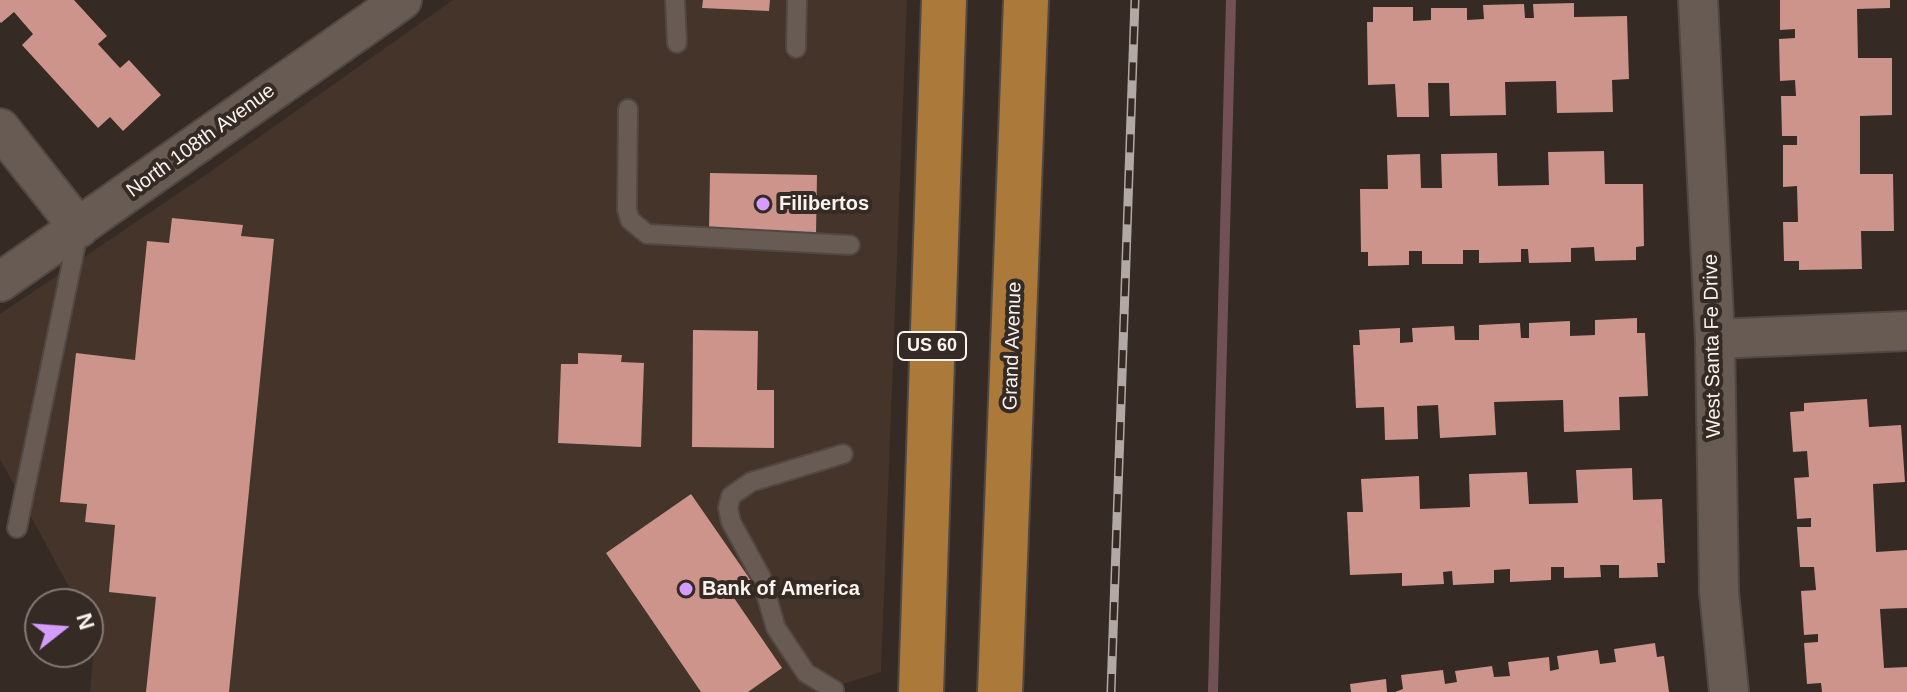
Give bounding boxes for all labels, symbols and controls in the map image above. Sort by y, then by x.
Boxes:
street label: North 108th Avenue [122,79,280,203]
place label: Filibertos [779,192,869,216]
marker: Filibertos [754,195,772,213]
street label: West Santa Fe Drive [1699,254,1727,438]
street label: Grand Avenue [999,281,1027,411]
road number: US 60 [898,332,966,360]
place label: Bank of America [702,577,860,601]
marker: Bank of America [677,580,695,598]
north arrow [24,588,104,668]
text: N [71,610,100,633]

